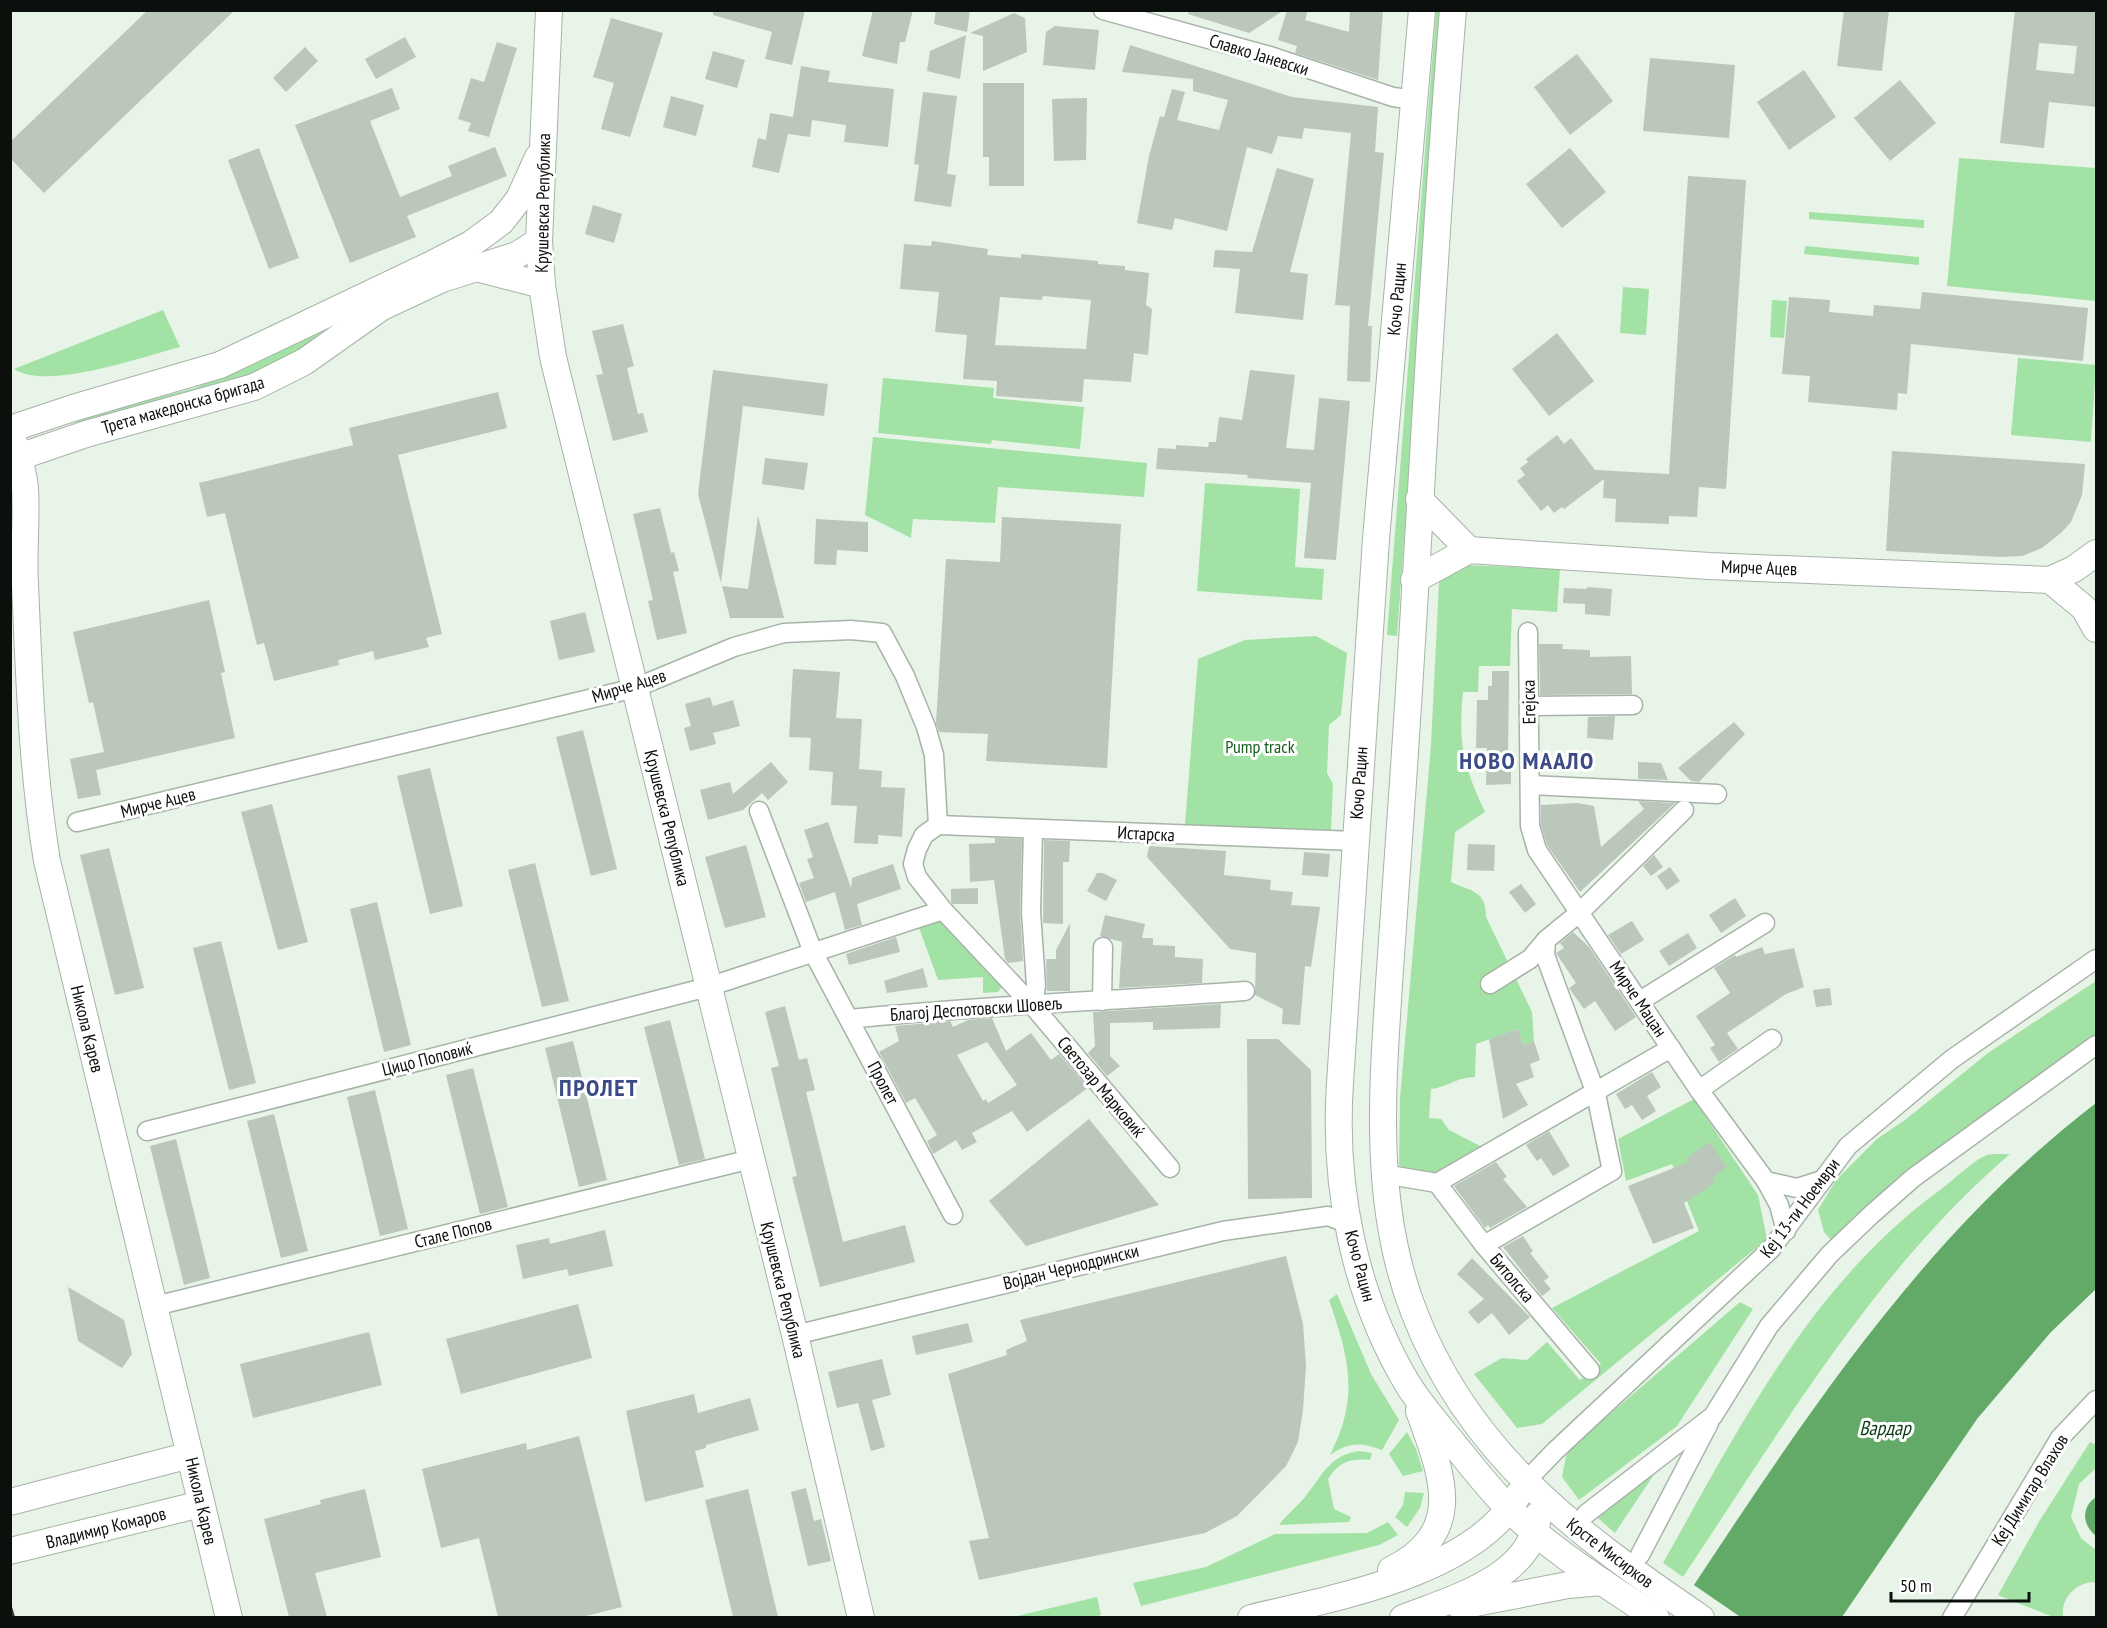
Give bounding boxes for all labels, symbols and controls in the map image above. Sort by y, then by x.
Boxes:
street label: Славко Јаневски [1206,28,1312,81]
street label: Крушевска Република [530,133,555,273]
street label: Кочо Рацин [1382,262,1411,336]
street label: Трета македонска бригада [99,370,267,439]
street label: Мирче Ацев [1721,555,1798,580]
street label: Мирче Ацев [589,663,669,708]
street label: Егејска [1517,679,1540,725]
park label: Pump track [1225,735,1295,758]
district label: НОВО МААЛО [1459,745,1595,776]
street label: Кочо Рацин [1344,746,1373,820]
street label: Крушевска Република [639,747,696,888]
street label: Мирче Ацев [118,782,198,823]
street label: Истарска [1117,821,1175,846]
street label: Мирче Мацан [1604,956,1672,1041]
street label: Никола Карев [66,983,109,1075]
street label: Благој Деспотовски Шовељ [889,991,1063,1026]
street label: Светозар Марковиќ [1053,1032,1150,1142]
street label: Цицо Поповиќ [379,1036,474,1081]
street label: Пролет [863,1057,904,1109]
district label: ПРОЛЕТ [559,1072,639,1103]
street label: Кеј 13-ти Ноември [1755,1153,1845,1262]
street label: Стале Попов [412,1212,494,1253]
street label: Крушевска Република [755,1219,812,1360]
street label: Кочо Рацин [1340,1228,1381,1304]
street label: Војдан Чернодрински [1001,1239,1141,1295]
street label: Битолска [1485,1248,1540,1307]
water label: Вардар [1859,1415,1912,1441]
street label: Кеј Димитар Влахов [1986,1430,2073,1550]
street label: Никола Карев [180,1455,223,1547]
street label: Владимир Комаров [43,1501,168,1554]
street label: Крсте Мисирков [1562,1512,1658,1593]
scale bar [1891,1565,2029,1603]
text: 50 m [1900,1574,1932,1597]

